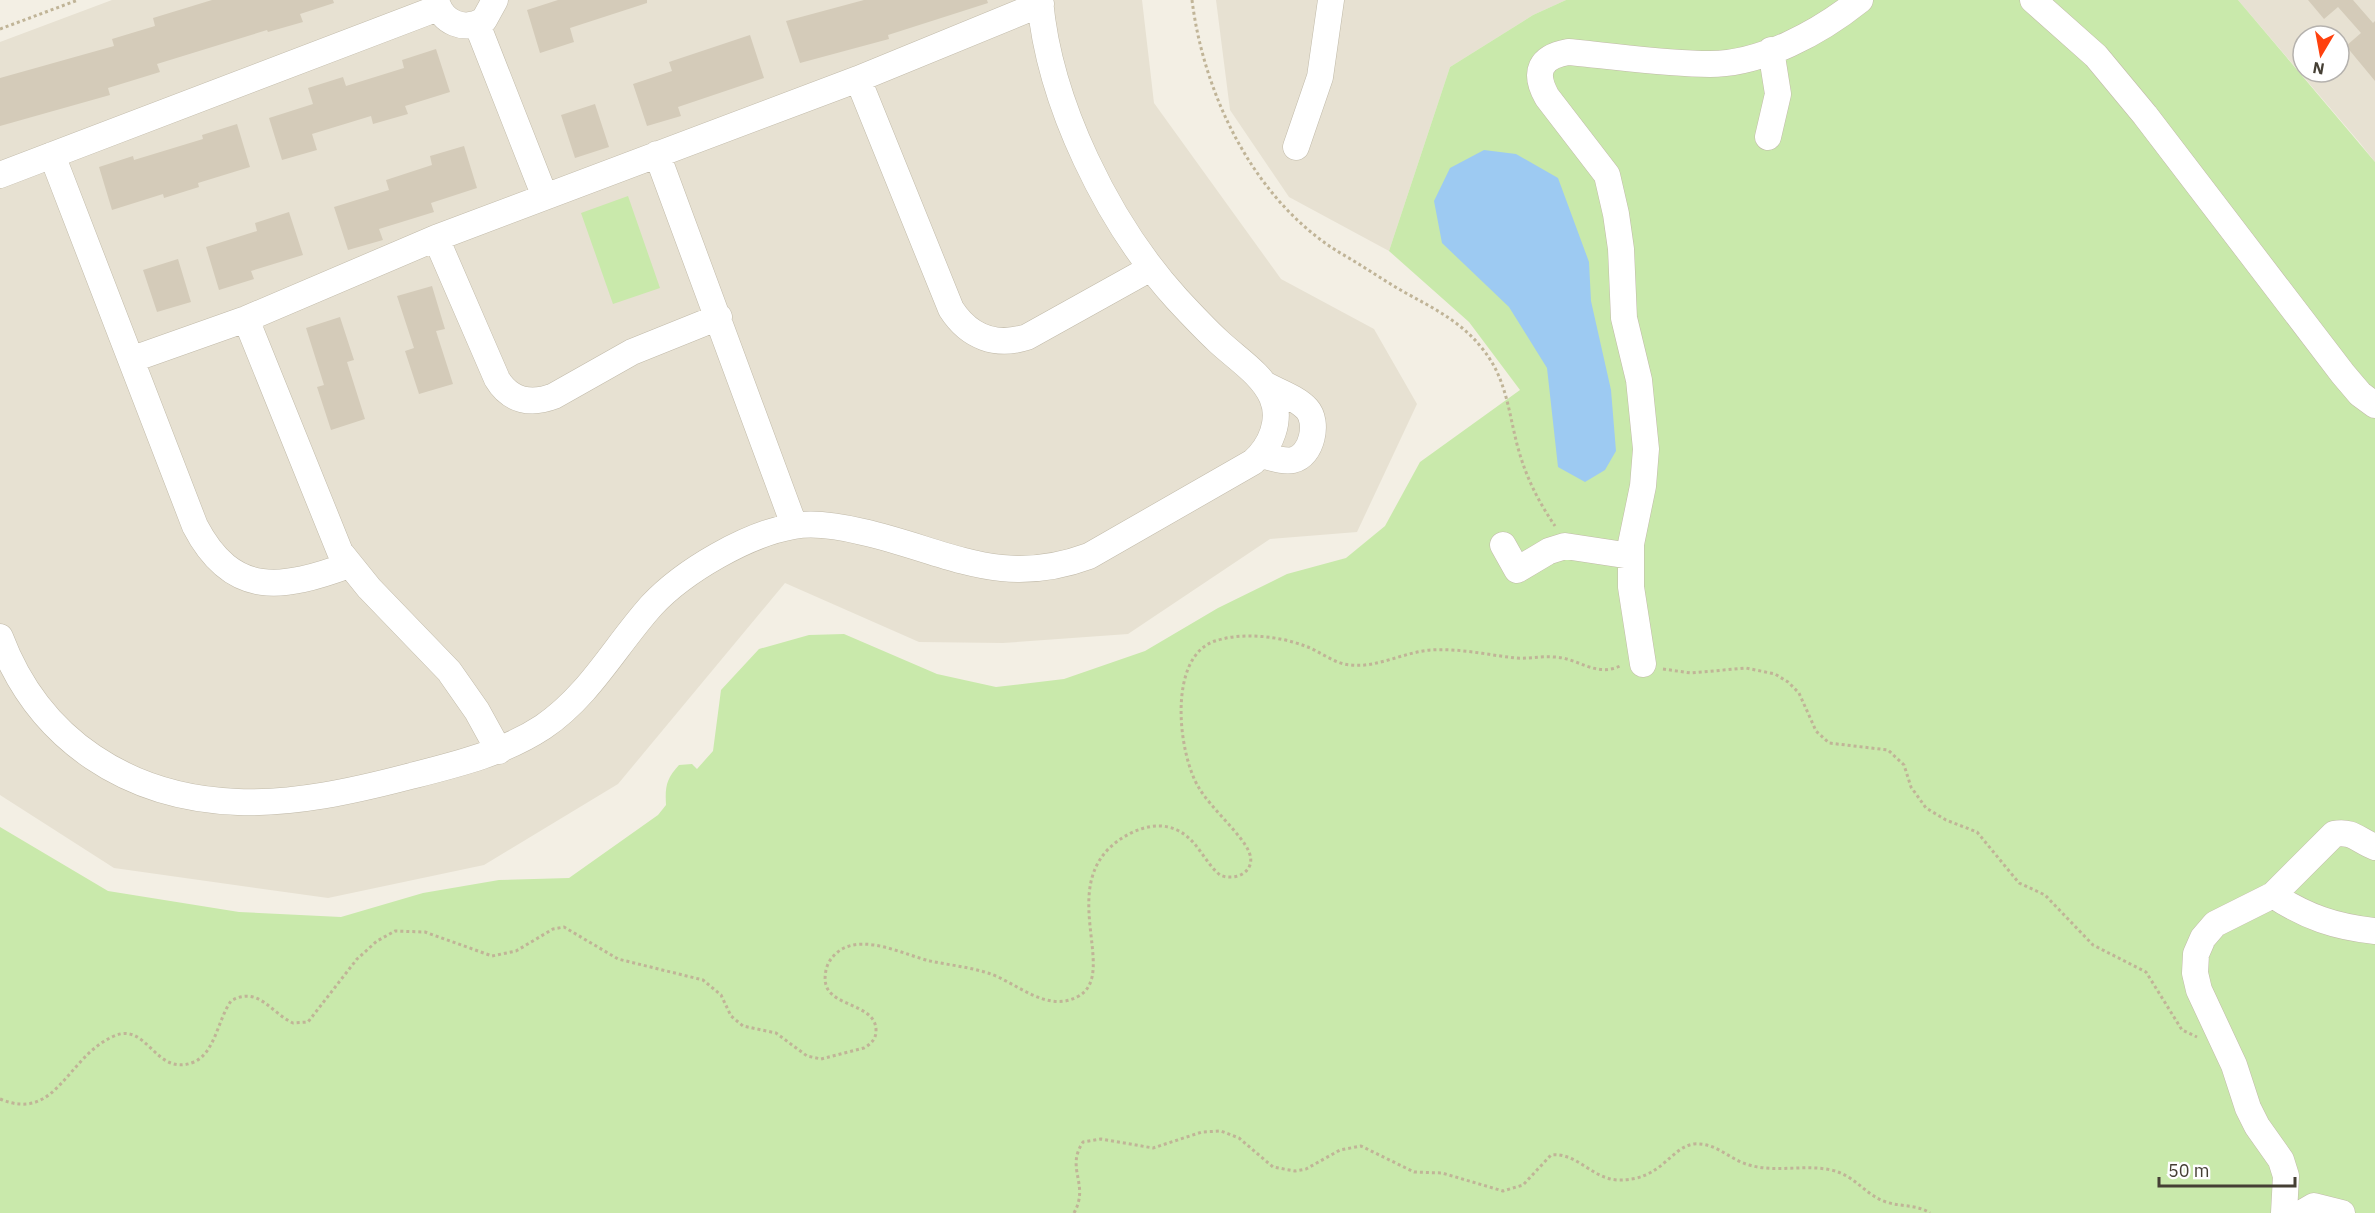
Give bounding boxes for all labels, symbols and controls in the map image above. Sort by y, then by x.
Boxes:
north arrow [2291,24,2351,84]
text: N [2311,58,2326,80]
scale bar [2159,1150,2296,1188]
text: 50 m [2168,1159,2210,1182]

